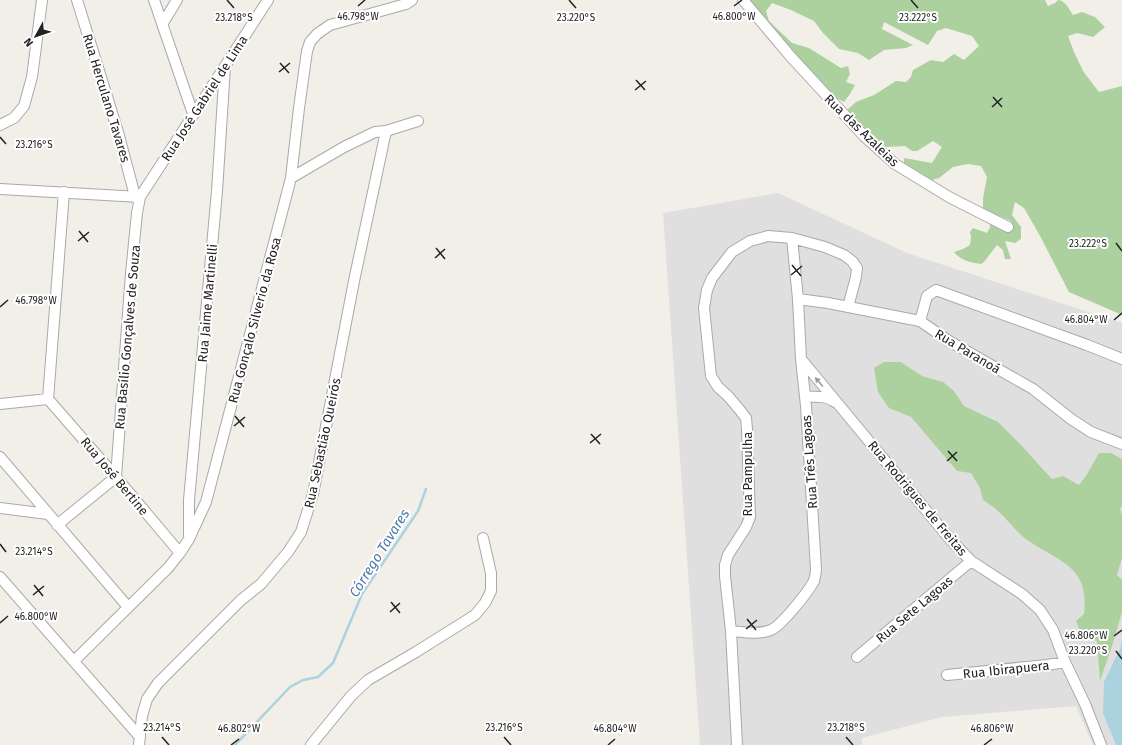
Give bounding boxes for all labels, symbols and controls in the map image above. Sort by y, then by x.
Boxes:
text: 46.798°W [337,11,380,23]
text: 46.800°W [712,11,756,23]
text: 23.218°S [215,12,253,24]
text: 23.220°S [557,12,596,24]
text: 23.222°S [899,12,937,24]
north arrow [16,16,56,56]
street label: Rua Herculano Tavares [80,32,133,164]
street label: Rua José Gabriel de Lima [158,33,251,164]
text: N [21,35,36,49]
street label: Rua das Azaleias [821,91,902,170]
text: 23.216°S [15,139,53,151]
street label: Rua Gonçalo Silverio da Rosa [225,235,284,405]
text: 23.222°S [1069,238,1107,250]
street label: Rua Jaime Martinelli [195,243,220,363]
street label: Rua Basílio Gonçalves de Souza [112,244,143,430]
text: 46.798°W [15,295,58,307]
text: 46.804°W [1065,314,1108,326]
street label: Rua Paranoá [932,326,1003,377]
one-way arrow [815,376,824,387]
street label: Rua Sebastião Queirós [301,377,344,510]
street label: Rua Três Lagoas [799,415,820,509]
street label: Rua Pampulha [740,432,755,516]
street label: Rua José Bertine [78,434,152,518]
street label: Rua Rodrigues de Freitas [865,438,970,559]
water label: Córrego Tavares [346,506,414,600]
text: 23.214°S [15,546,53,558]
street label: Rua Sete Lagoas [873,573,956,646]
text: 46.800°W [14,611,58,623]
text: 46.806°W [1065,630,1108,642]
text: 23.220°S [1069,645,1108,657]
street label: Rua Ibirapuera [962,658,1050,681]
text: 23.214°S [143,722,181,734]
text: 23.216°S [485,722,523,734]
text: 23.218°S [827,722,865,734]
text: 46.802°W [218,723,261,735]
text: 46.804°W [594,723,637,735]
text: 46.806°W [971,723,1014,735]

